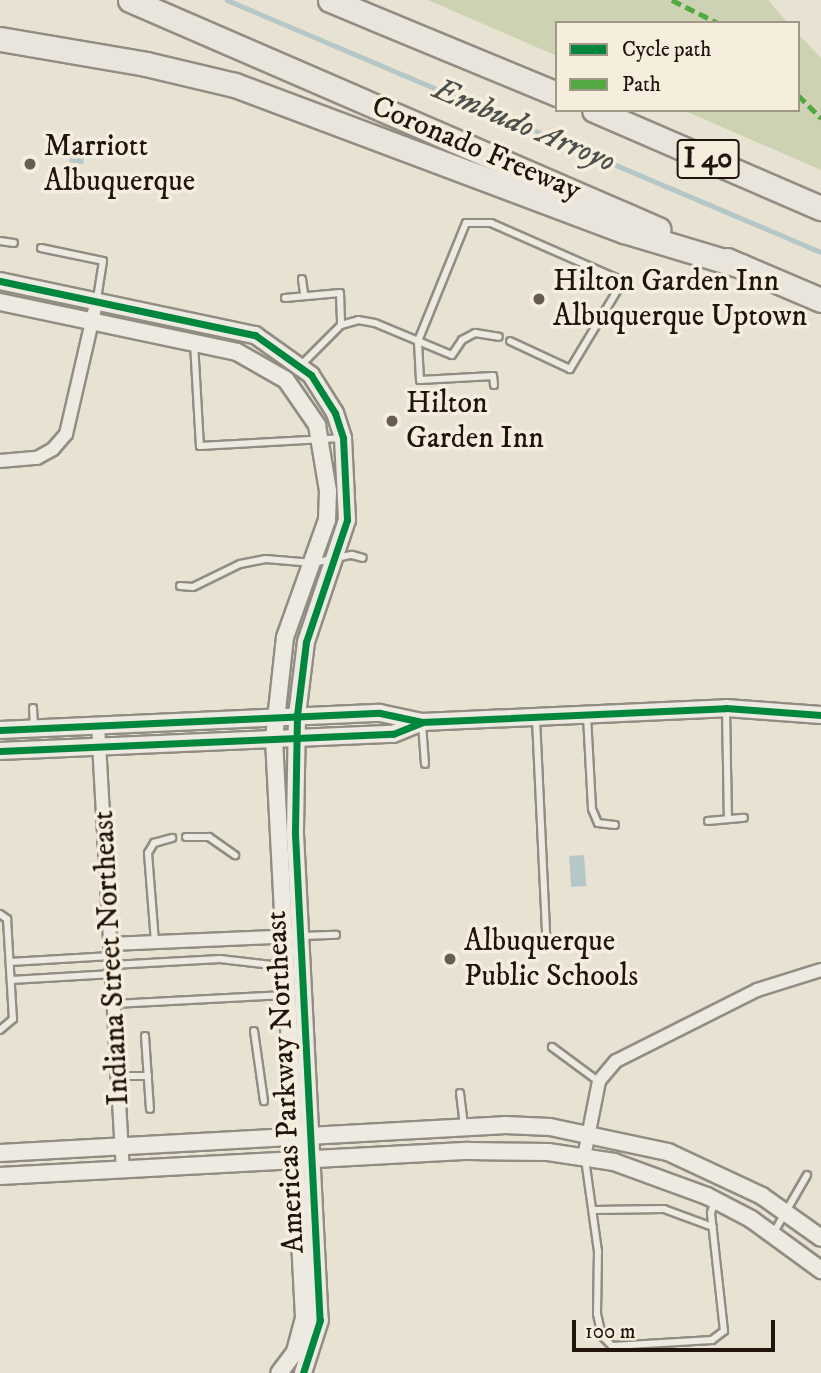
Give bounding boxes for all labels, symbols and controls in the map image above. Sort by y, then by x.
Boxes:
legend [555,21,800,112]
text: Cycle path [622,37,711,63]
water label: Embudo Arroyo [427,70,621,182]
text: Path [622,72,661,98]
street label: Coronado Freeway [366,89,586,209]
place label: Marriott Albuquerque [44,129,195,200]
road number: I 40 [676,134,740,184]
marker: Marriott Albuquerque [22,156,38,172]
place label: Hilton Garden Inn Albuquerque Uptown [553,264,807,334]
marker: Hilton Garden Inn Albuquerque Uptown [531,291,547,307]
place label: Hilton Garden Inn [406,386,544,456]
marker: Hilton Garden Inn [384,413,400,429]
street label: Indiana Street Northeast [86,810,138,1106]
street label: Americas Parkway Northeast [259,910,313,1254]
place label: Albuquerque Public Schools [464,924,638,995]
marker: Albuquerque Public Schools [442,951,458,967]
scale bar [576,1306,779,1350]
text: 100 m [585,1319,636,1345]

